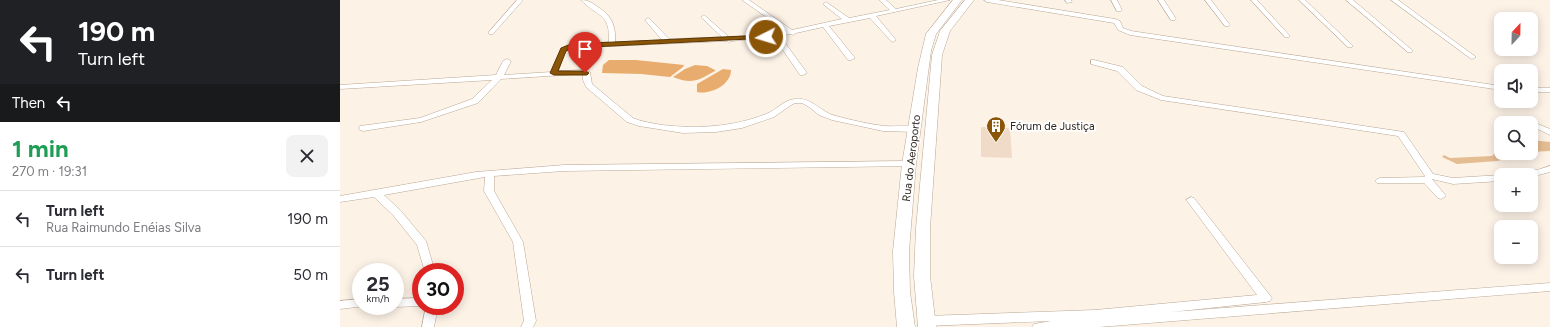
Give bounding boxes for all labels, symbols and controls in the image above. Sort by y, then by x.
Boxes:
north arrow [1494,12,1538,56]
map controls [1494,12,1538,264]
text: 190 m [78,14,155,48]
icon: left [12,16,64,68]
position arrow [745,16,787,58]
pin [568,32,602,73]
icon: arrive [574,38,596,60]
text: Turn left [78,48,145,70]
button: sound [1494,64,1538,108]
icon: left [53,92,75,114]
text: Then [12,94,45,112]
street label: Rua do Aeroporto [900,114,923,202]
building icon: Fórum de Justiça [985,115,1007,143]
button: search [1494,116,1538,160]
place label: Fórum de Justiça [1010,120,1095,133]
text: 1 min [12,134,69,163]
button: close [286,135,328,177]
text: 270 m · 19:31 [12,164,87,179]
button: + [1494,168,1538,212]
text: Turn left [46,202,104,220]
icon: left [12,208,34,230]
text: 190 m [287,210,328,228]
text: Rua Raimundo Enéias Silva [46,220,201,235]
button: − [1494,220,1538,264]
speed limit sign: 30 [412,263,464,315]
icon: left [12,264,34,286]
text: Turn left [46,266,104,284]
text: 50 m [293,266,328,284]
text: 25 [366,272,390,296]
text: km/h [367,292,389,305]

